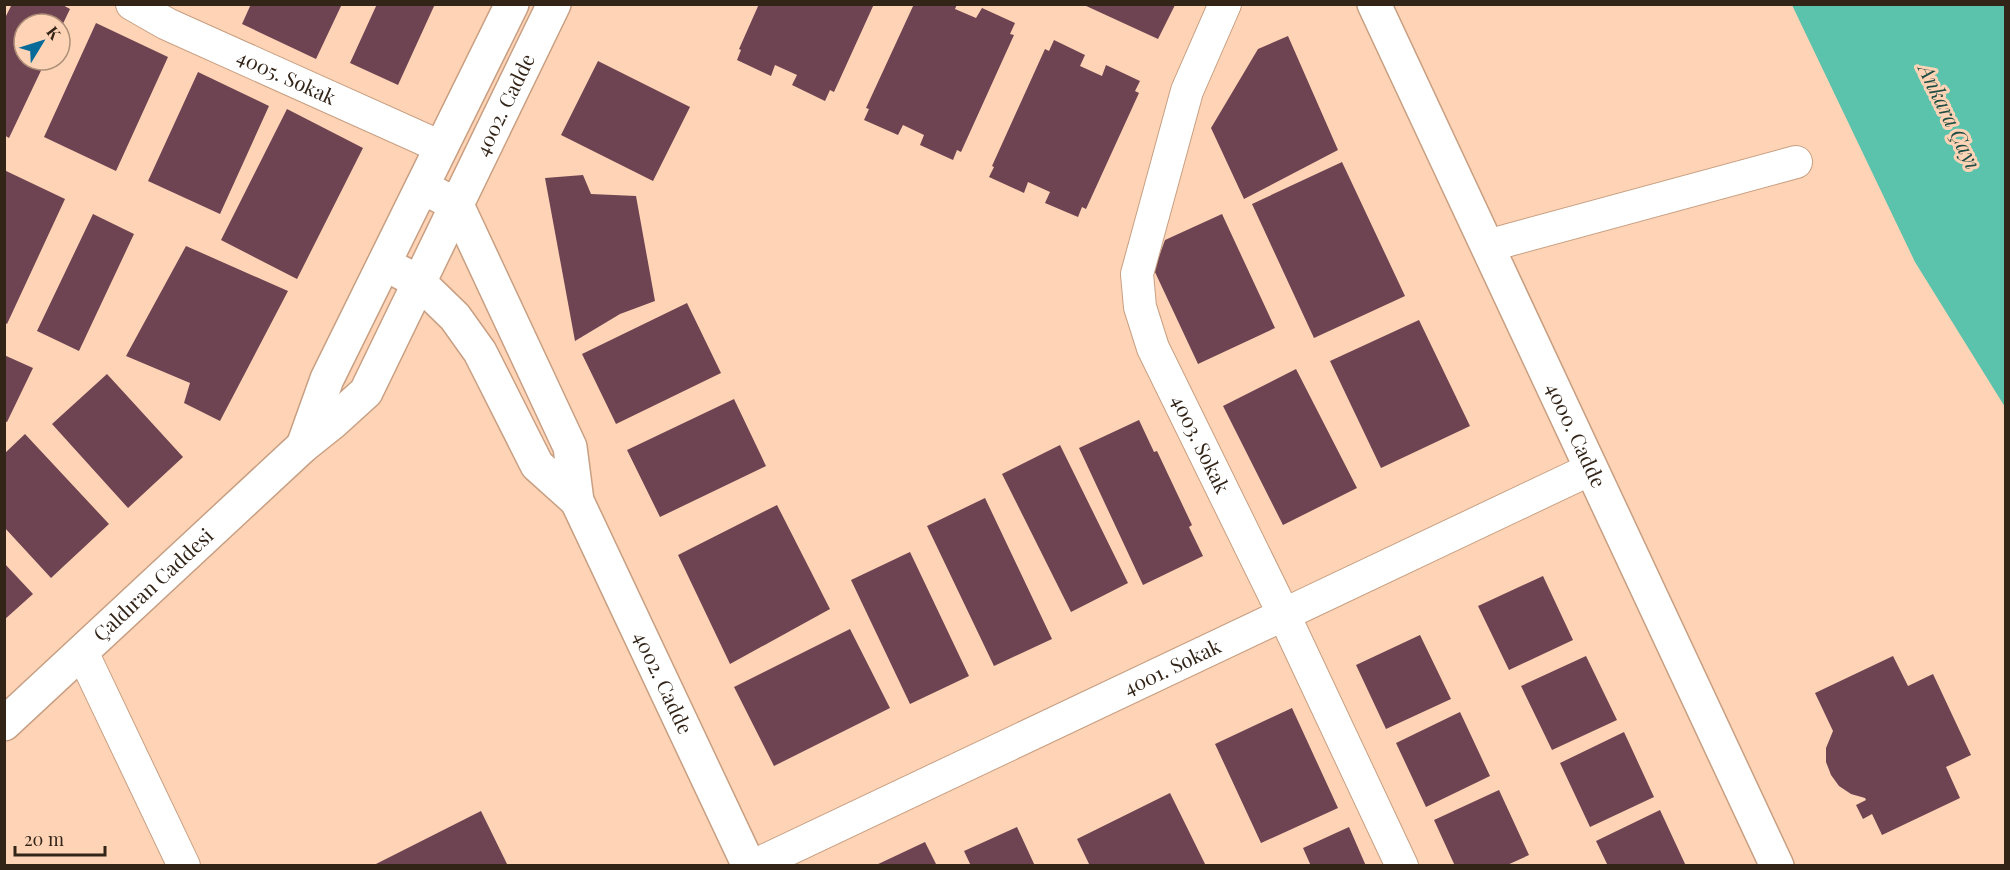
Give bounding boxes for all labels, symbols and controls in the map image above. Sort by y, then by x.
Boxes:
north arrow [12,12,72,72]
text: K [42,21,66,44]
street label: 4005. Sokak [233,42,341,110]
street label: 4002. Cadde [467,49,540,160]
water label: Ankara Çayı [1912,57,1988,173]
street label: 4000. Cadde [1541,378,1613,491]
street label: 4003. Sokak [1166,390,1237,497]
street label: Çaldıran Caddesi [87,521,218,646]
street label: 4002. Cadde [628,626,700,738]
street label: 4001. Sokak [1119,631,1225,701]
scale bar [15,819,105,857]
text: 20 m [24,827,64,851]

